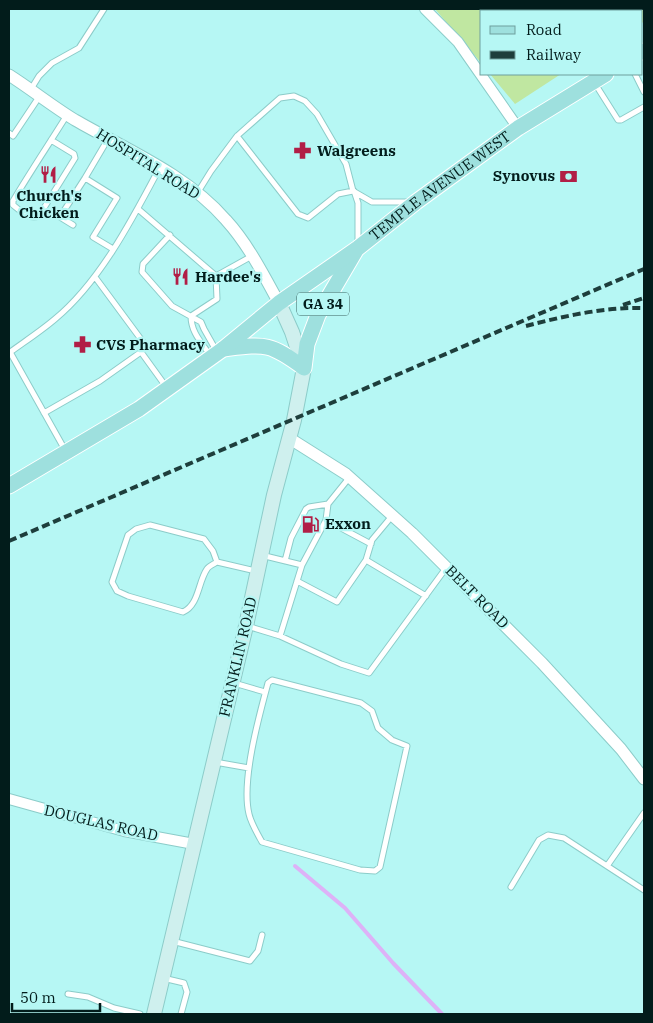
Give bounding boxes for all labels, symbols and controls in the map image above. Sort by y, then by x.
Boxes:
legend [480,10,643,75]
text: Road [526,20,562,39]
text: Railway [526,45,581,64]
street label: HOSPITAL ROAD [93,124,204,203]
street label: TEMPLE AVENUE WEST [365,126,514,244]
pharmacy icon: Walgreens [293,141,313,161]
place label: Walgreens [317,141,396,160]
restaurant icon: Church's Chicken [39,165,59,185]
place label: Synovus [493,166,555,185]
bank icon: Synovus [559,166,579,186]
place label: Church's Chicken [16,186,82,222]
restaurant icon: Hardee's [171,267,191,287]
place label: Hardee's [195,267,261,286]
road number: GA 34 [297,292,349,316]
pharmacy icon: CVS Pharmacy [72,335,92,355]
place label: CVS Pharmacy [96,335,205,354]
fuel station icon: Exxon [301,514,321,534]
place label: Exxon [325,514,371,533]
street label: BELT ROAD [442,561,513,632]
street label: FRANKLIN ROAD [214,595,261,719]
street label: DOUGLAS ROAD [42,800,160,845]
scale bar [12,980,100,1012]
text: 50 m [20,988,56,1007]

